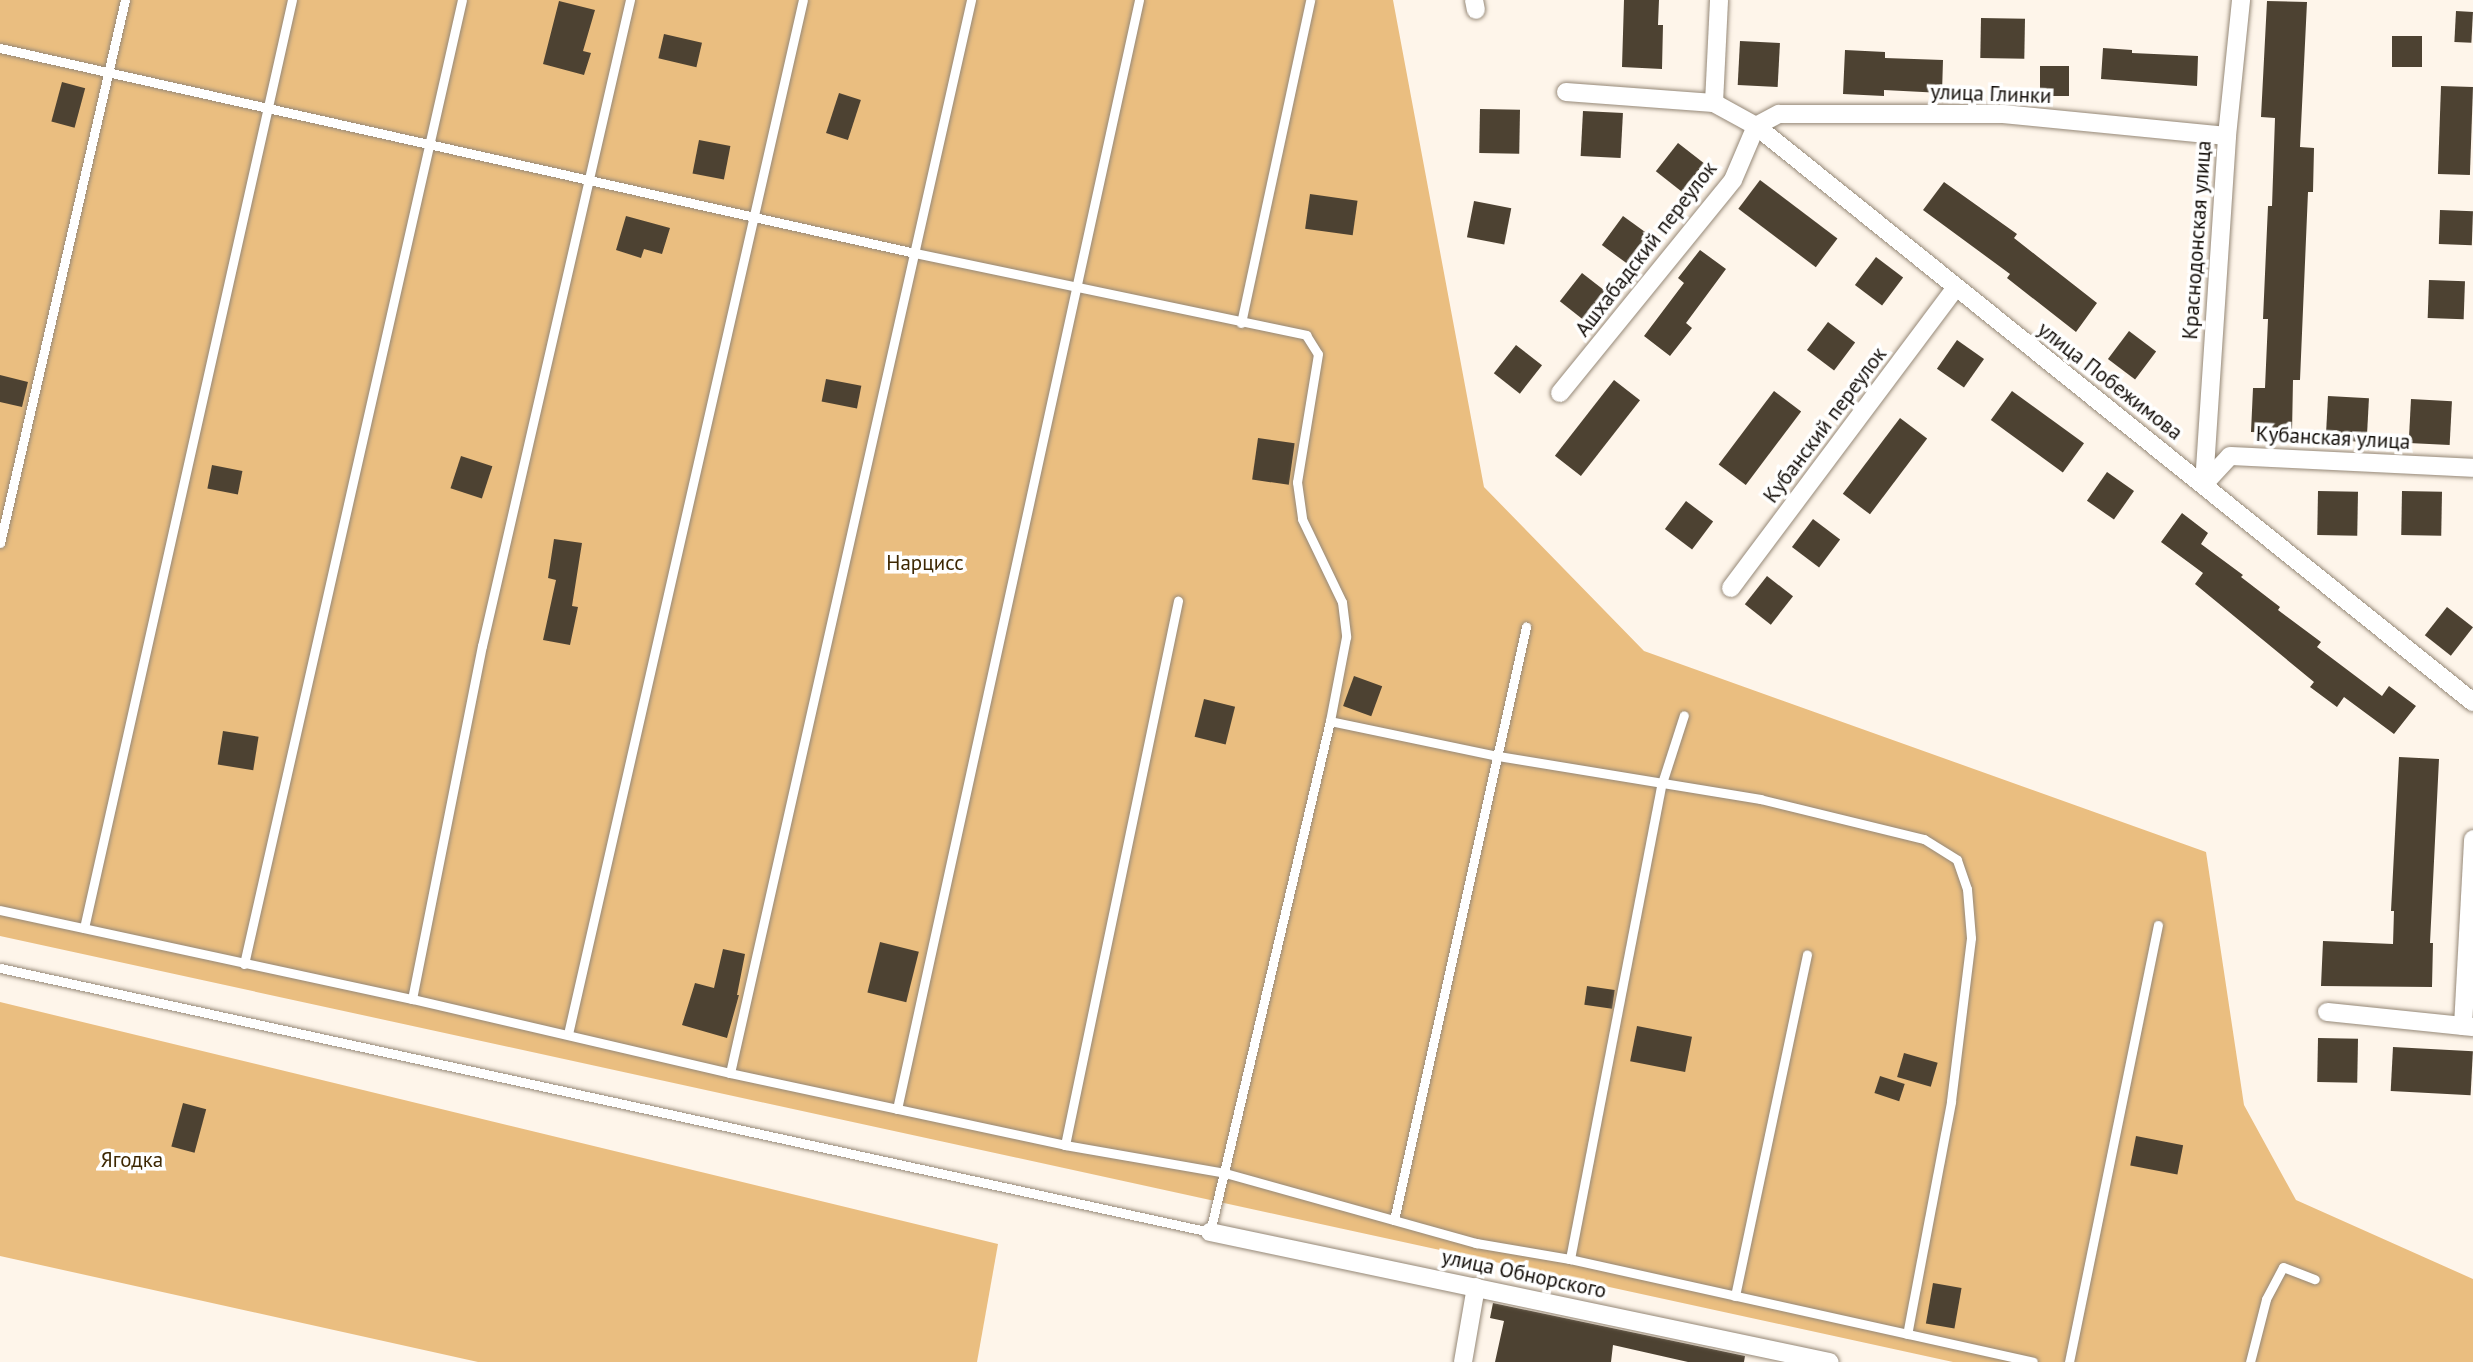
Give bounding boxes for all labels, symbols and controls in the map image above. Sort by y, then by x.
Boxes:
street label: улица Глинки [1930,79,2052,109]
street label: Краснодонская улица [2177,140,2217,340]
street label: Ашхабадский переулок [1570,157,1722,341]
street label: улица Побежимова [2033,317,2187,445]
street label: Кубанский переулок [1758,342,1892,508]
street label: Кубанская улица [2255,421,2411,455]
park label: Нарцисс [886,550,964,576]
park label: Ягодка [101,1147,163,1173]
street label: улица Обнорского [1439,1244,1609,1304]

